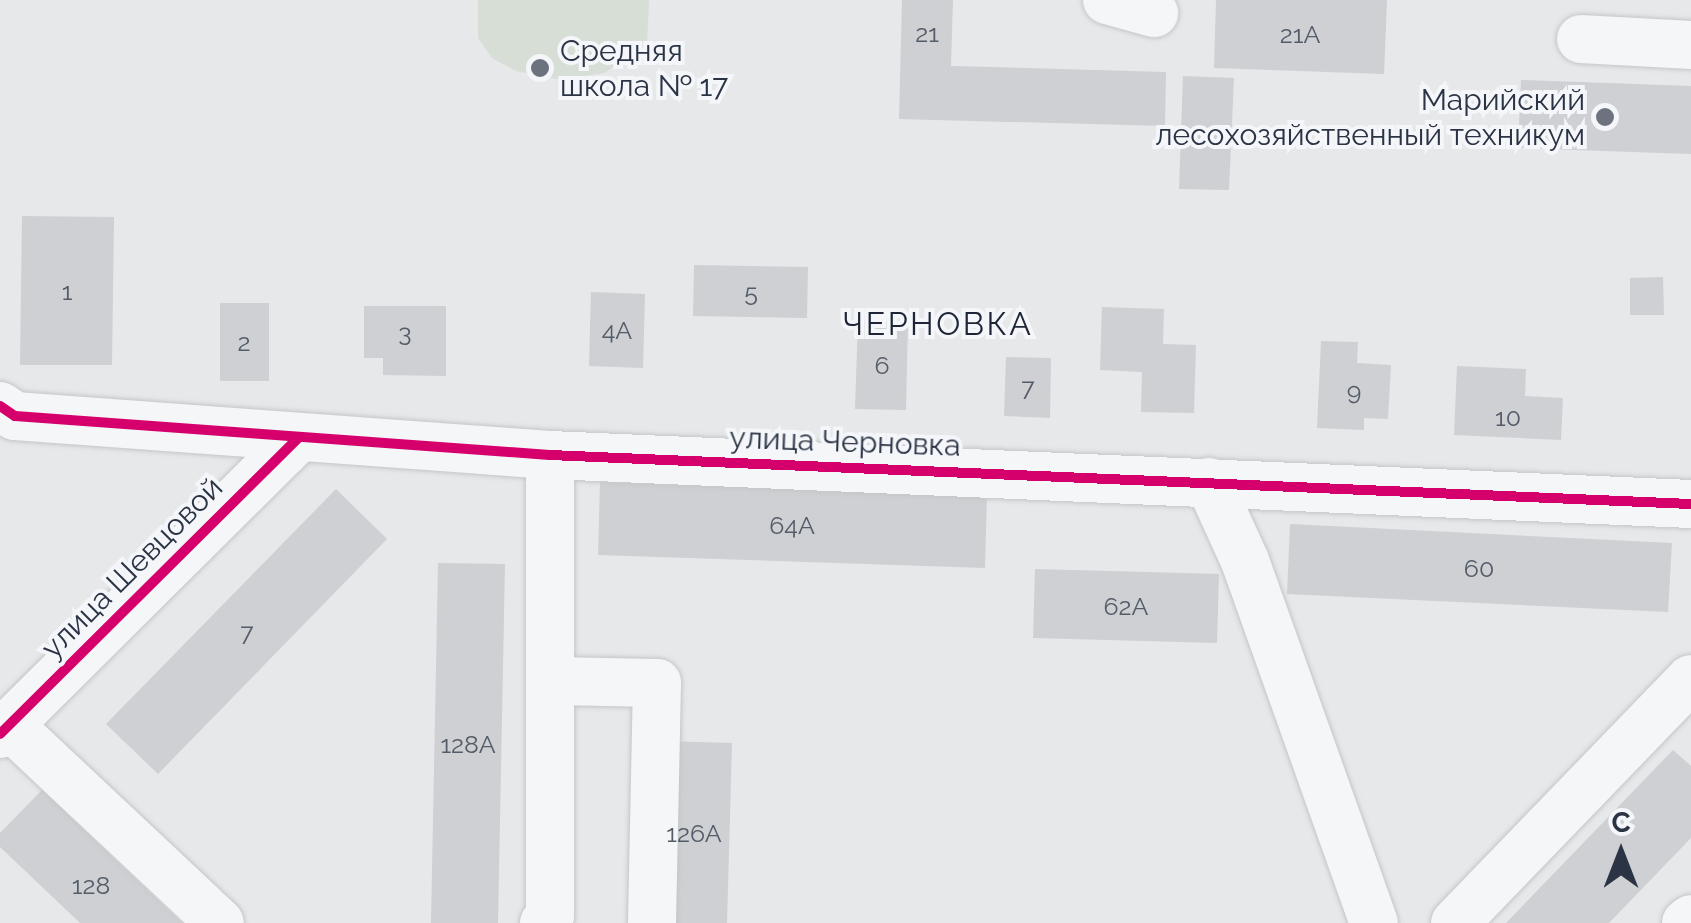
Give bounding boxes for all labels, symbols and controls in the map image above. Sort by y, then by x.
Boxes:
house number: 21 [915,18,939,48]
house number: 21А [1280,19,1320,49]
place label: Средняя школа № 17 [560,33,728,104]
marker: Средняя школа № 17 [529,57,551,79]
place label: Марийский лесохозяйственный техникум [1156,82,1585,152]
marker: Марийский лесохозяйственный техникум [1594,106,1616,128]
house number: 1 [62,276,72,306]
house number: 5 [744,277,758,307]
district label: ЧЕРНОВКА [843,305,1033,343]
house number: 4А [602,315,632,345]
house number: 3 [398,317,412,347]
house number: 2 [237,327,251,357]
house number: 6 [874,350,890,380]
house number: 7 [1021,372,1035,402]
house number: 9 [1347,376,1361,406]
house number: 10 [1495,402,1521,432]
street label: улица Черновка [729,420,961,464]
street label: улица Шевцовой [34,470,230,666]
house number: 64А [769,510,815,540]
house number: 60 [1464,553,1494,583]
house number: 62А [1104,591,1148,621]
house number: 7 [240,617,254,647]
house number: 128А [440,729,496,759]
north arrow [1571,803,1671,903]
text: С [1611,806,1631,839]
house number: 126А [666,818,722,848]
house number: 128 [72,870,110,900]

